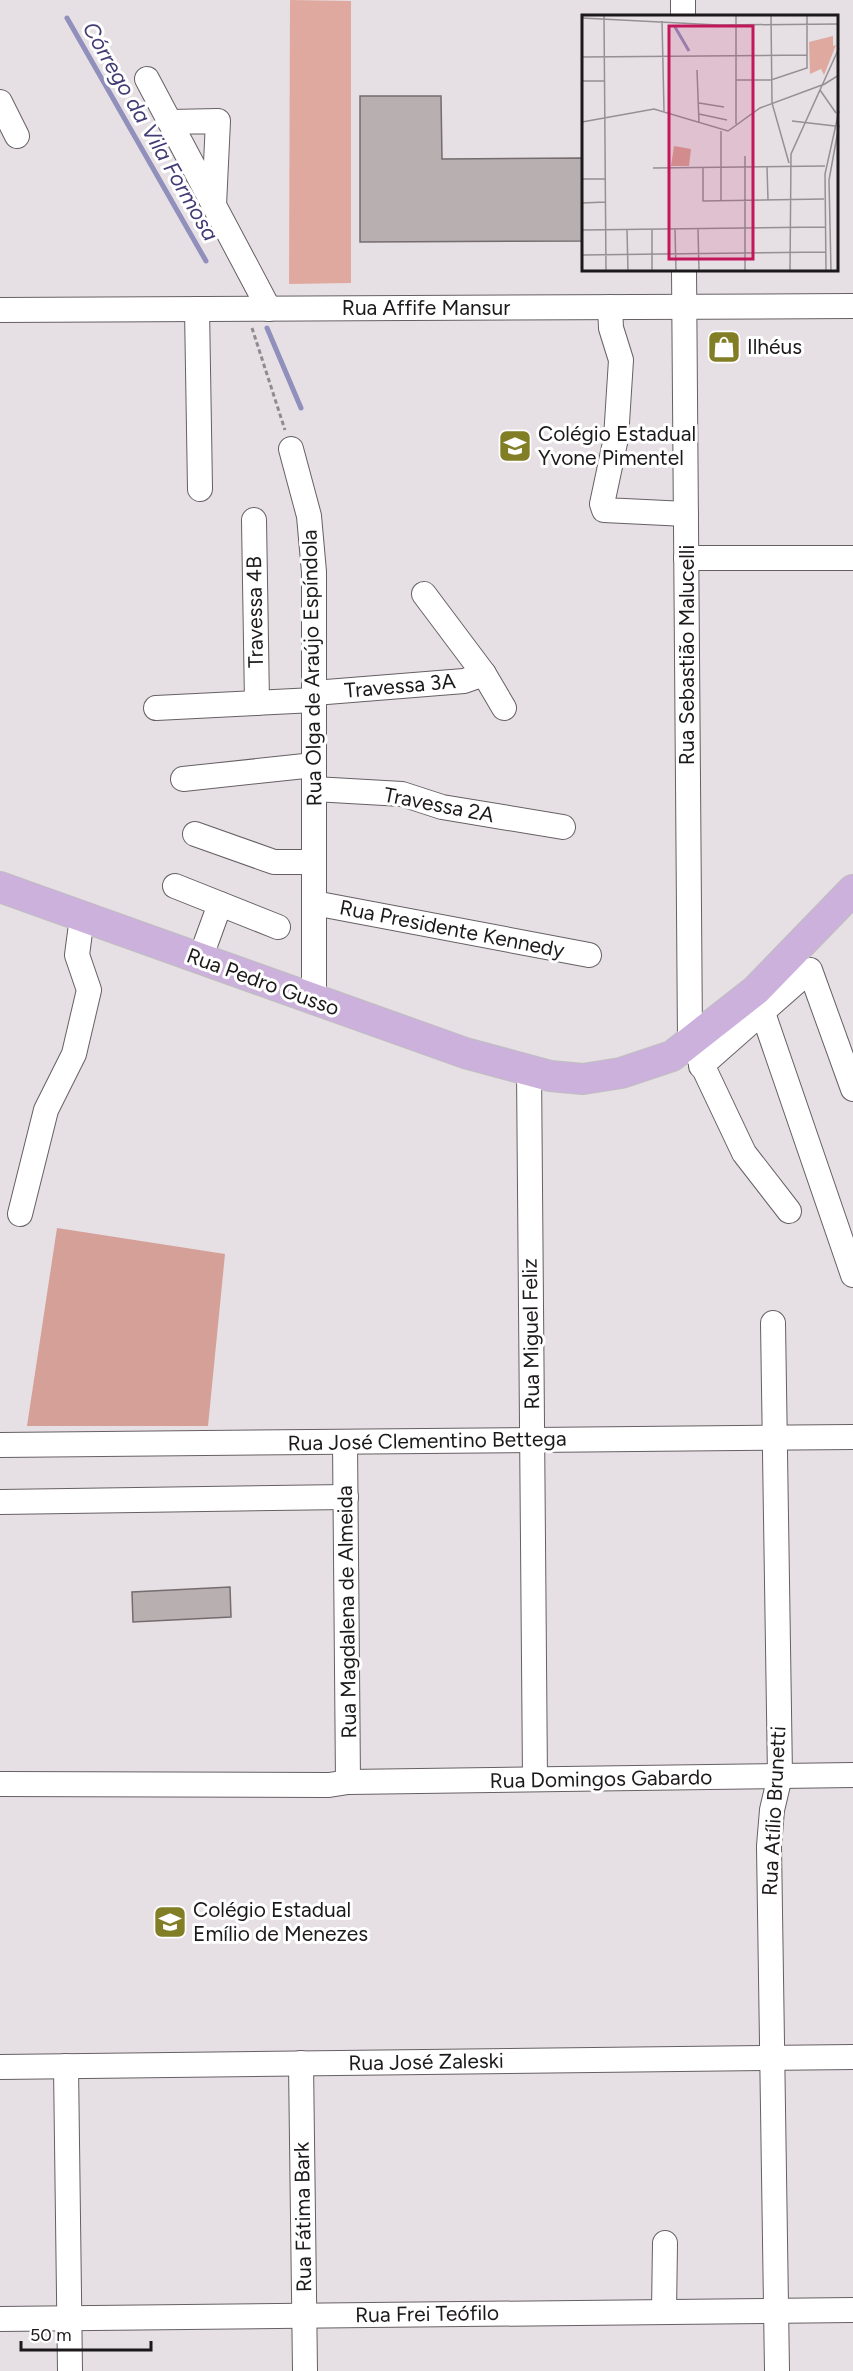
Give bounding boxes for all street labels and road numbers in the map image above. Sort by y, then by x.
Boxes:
street label: Rua Affife Mansur [342,295,510,320]
street label: Rua Olga de Araújo Espíndola [297,529,326,807]
street label: Rua Sebastião Malucelli [674,545,699,765]
street label: Travessa 4B [241,556,268,668]
street label: Travessa 3A [343,668,457,703]
street label: Travessa 2A [382,782,496,827]
street label: Rua Presidente Kennedy [338,894,567,963]
street label: Rua Pedro Gusso [184,942,343,1021]
street label: Rua Miguel Feliz [517,1258,544,1410]
street label: Rua José Clementino Bettega [287,1426,567,1455]
street label: Rua Magdalena de Almeida [332,1485,361,1739]
street label: Rua Atílio Brunetti [757,1725,790,1897]
street label: Rua Domingos Gabardo [489,1764,712,1793]
street label: Rua José Zaleski [348,2048,504,2075]
street label: Rua Fátima Bark [289,2141,316,2292]
street label: Rua Frei Teófilo [355,2300,499,2327]

